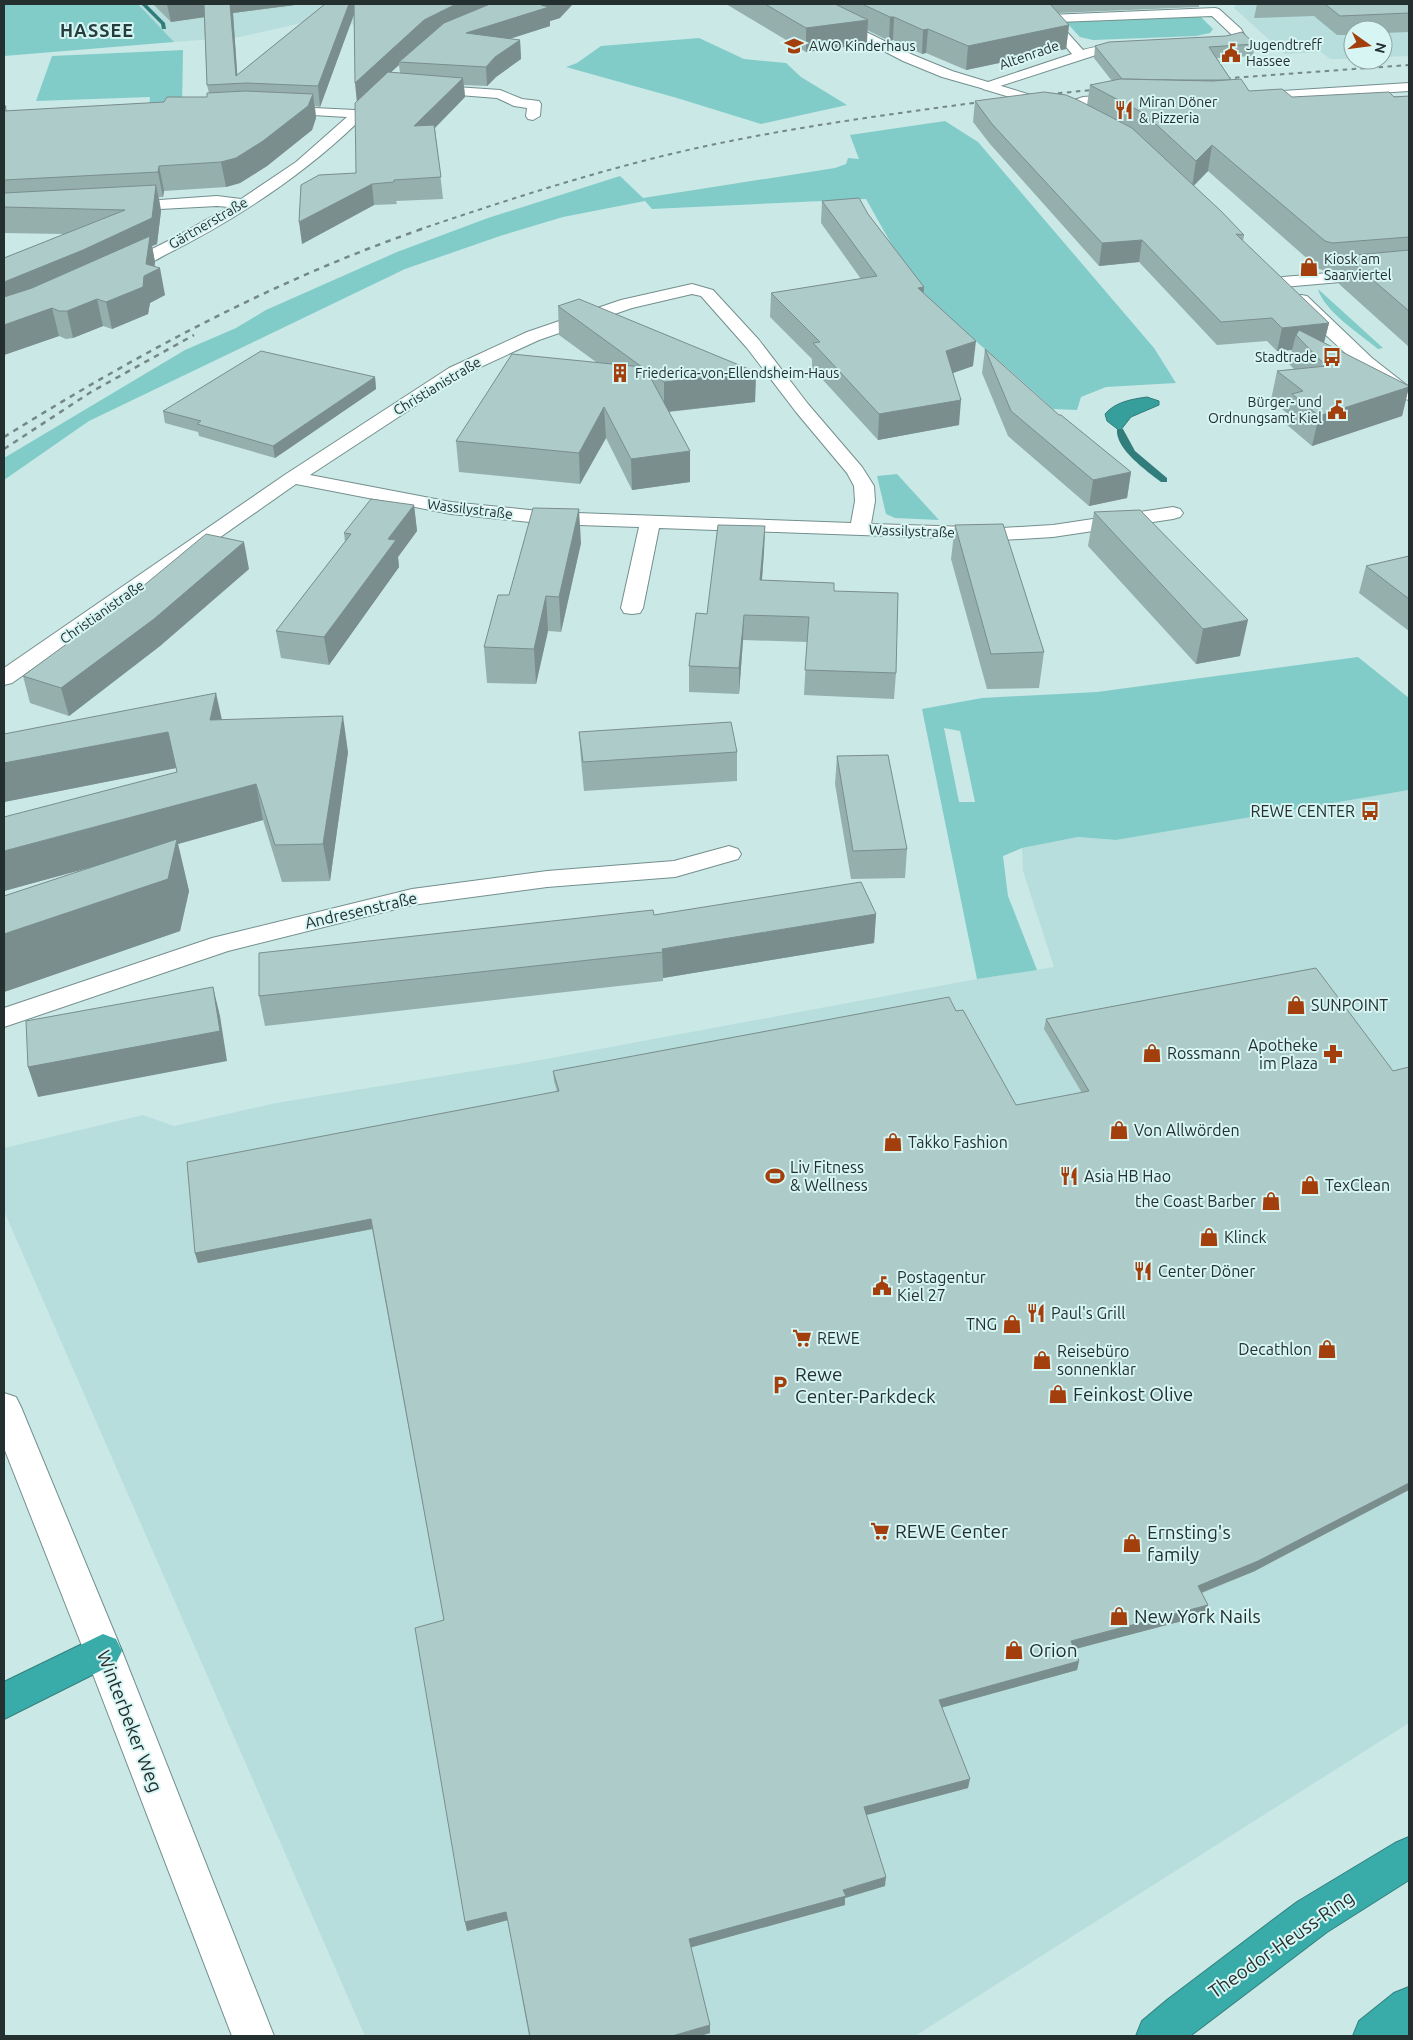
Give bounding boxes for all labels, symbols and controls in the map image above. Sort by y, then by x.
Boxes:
district label: HASSEE [60,20,134,40]
north arrow [1343,20,1393,70]
school or university icon: AWO Kinderhaus [783,35,805,57]
street label: Altenrade [997,37,1061,73]
place label: Jugendtreff Hassee [1246,37,1322,69]
place label: AWO Kinderhaus [809,38,916,54]
text: N [1372,41,1390,55]
public building icon: Jugendtreff Hassee [1220,42,1242,64]
place label: Miran Döner & Pizzeria [1139,94,1218,126]
restaurant icon: Miran Döner & Pizzeria [1113,99,1135,121]
street label: Gärtnerstraße [166,194,250,252]
place label: Kiosk am Saarviertel [1324,251,1392,283]
shop icon: Kiosk am Saarviertel [1298,256,1320,278]
bus stop icon: Stadtrade [1321,346,1343,368]
place label: Stadtrade [1255,349,1317,365]
street label: Christianistraße [390,354,484,418]
building icon: Friederica-von-Ellendsheim-Haus [609,362,631,384]
place label: Friederica-von-Ellendsheim-Haus [635,365,839,381]
place label: Bürger- und Ordnungsamt Kiel [1208,394,1322,426]
public building icon: Bürger- und Ordnungsamt Kiel [1326,399,1348,421]
street label: Wassilystraße [426,496,514,522]
street label: Wassilystraße [869,522,955,540]
street label: Christianistraße [57,577,147,647]
bus stop icon: REWE CENTER [1359,800,1381,822]
place label: REWE CENTER [1251,802,1355,820]
street label: Andresenstraße [303,888,419,932]
shop icon: SUNPOINT [1285,994,1307,1016]
place label: SUNPOINT [1311,996,1388,1014]
place label: Apotheke im Plaza [1248,1036,1318,1072]
shop icon: Rossmann [1141,1042,1163,1064]
pharmacy icon: Apotheke im Plaza [1322,1043,1344,1065]
place label: Rossmann [1167,1044,1241,1062]
shop icon: Von Allwörden [1108,1119,1130,1141]
place label: Von Allwörden [1134,1121,1240,1139]
shop icon: Takko Fashion [882,1131,904,1153]
place label: Takko Fashion [908,1133,1008,1151]
place label: Liv Fitness & Wellness [790,1158,868,1194]
sports icon: Liv Fitness & Wellness [764,1165,786,1187]
restaurant icon: Asia HB Hao [1058,1165,1080,1187]
place label: Asia HB Hao [1084,1167,1171,1185]
shop icon: TexClean [1299,1174,1321,1196]
place label: TexClean [1325,1176,1390,1194]
shop icon: the Coast Barber [1260,1190,1282,1212]
place label: the Coast Barber [1135,1192,1256,1210]
shop icon: Klinck [1198,1226,1220,1248]
place label: Klinck [1224,1228,1266,1246]
restaurant icon: Center Döner [1132,1260,1154,1282]
place label: Center Döner [1158,1262,1255,1280]
place label: Postagentur Kiel 27 [897,1268,986,1304]
public building icon: Postagentur Kiel 27 [871,1275,893,1297]
restaurant icon: Paul's Grill [1025,1302,1047,1324]
place label: Paul's Grill [1051,1304,1125,1322]
shop icon: TNG [1001,1313,1023,1335]
place label: TNG [966,1315,997,1333]
supermarket icon: REWE [791,1327,813,1349]
place label: REWE [817,1329,860,1347]
shop icon: Decathlon [1316,1338,1338,1360]
place label: Decathlon [1238,1340,1312,1358]
place label: Reisebüro sonnenklar [1057,1342,1136,1378]
shop icon: Reisebüro sonnenklar [1031,1349,1053,1371]
place label: Rewe Center-Parkdeck [795,1363,936,1407]
parking icon: Rewe Center-Parkdeck [769,1374,791,1396]
shop icon: Feinkost Olive [1047,1383,1069,1405]
place label: Feinkost Olive [1073,1383,1193,1405]
supermarket icon: REWE Center [869,1520,891,1542]
place label: REWE Center [895,1520,1008,1542]
place label: Ernsting's family [1147,1521,1231,1565]
shop icon: Ernsting's family [1121,1532,1143,1554]
shop icon: New York Nails [1108,1605,1130,1627]
place label: New York Nails [1134,1605,1261,1627]
shop icon: Orion [1003,1639,1025,1661]
place label: Orion [1029,1639,1078,1661]
street label: Winterbeker Weg [93,1647,167,1795]
street label: Theodor-Heuss-Ring [1204,1886,1358,2002]

